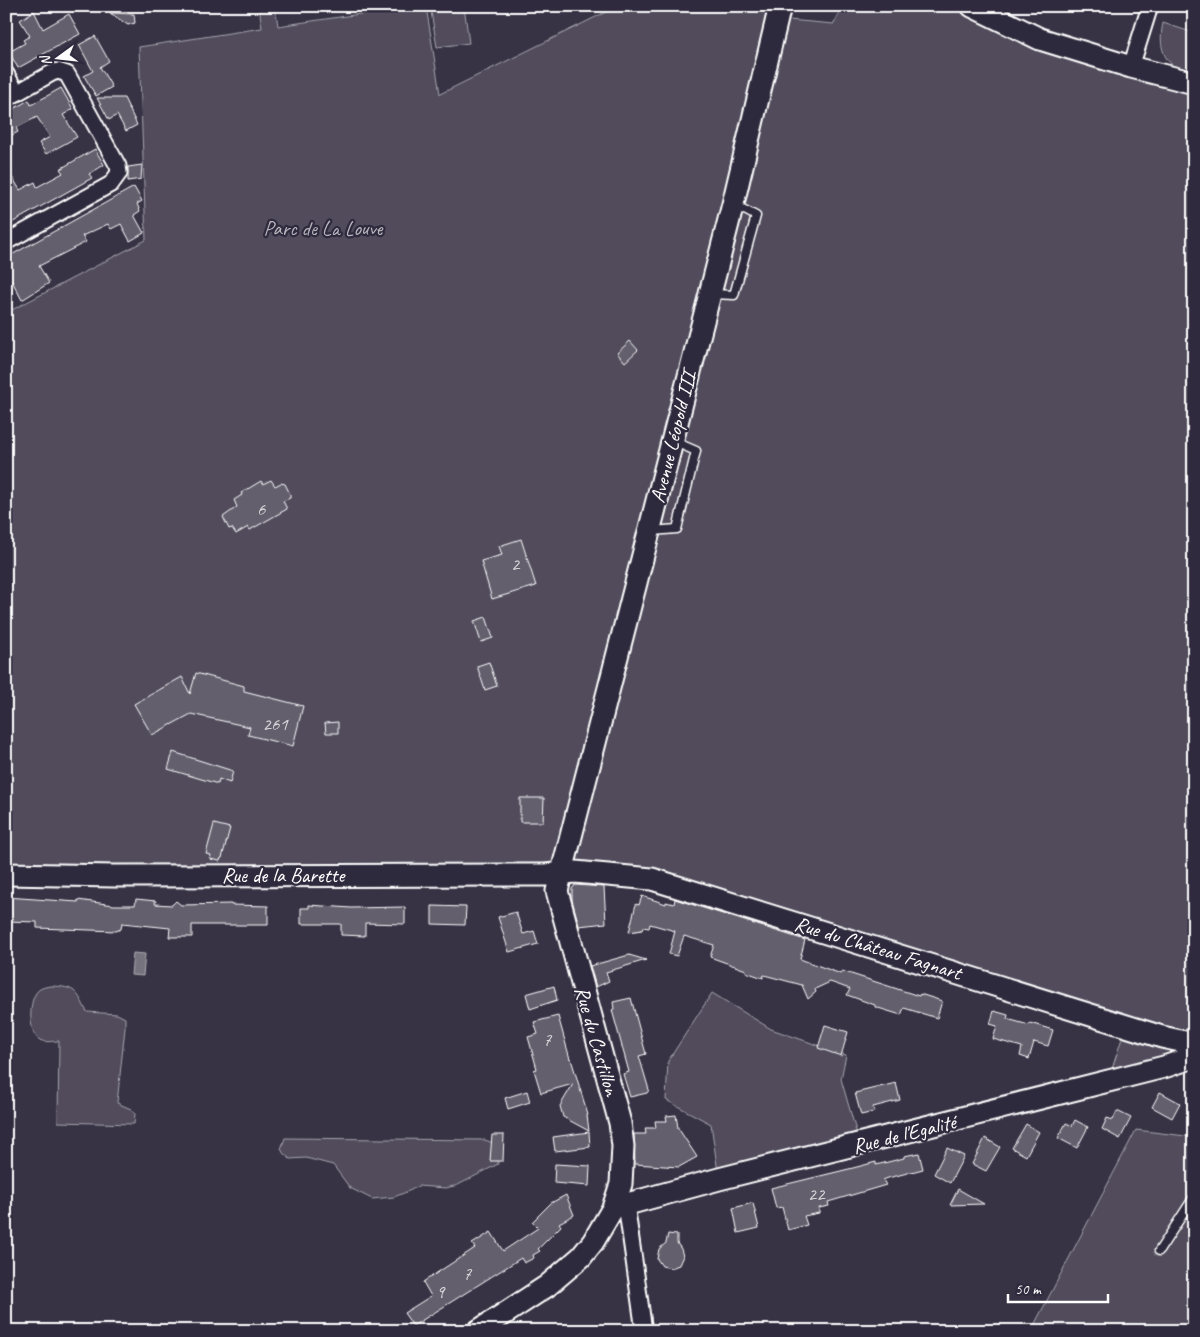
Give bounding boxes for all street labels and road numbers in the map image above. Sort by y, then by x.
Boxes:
street label: Avenue Léopold III [644,364,703,505]
street label: Rue de la Barette [222,862,347,888]
street label: Rue du Château Fagnart [791,910,966,986]
street label: Rue du Castillon [569,983,625,1100]
street label: Rue de l'Egalité [850,1108,961,1159]

